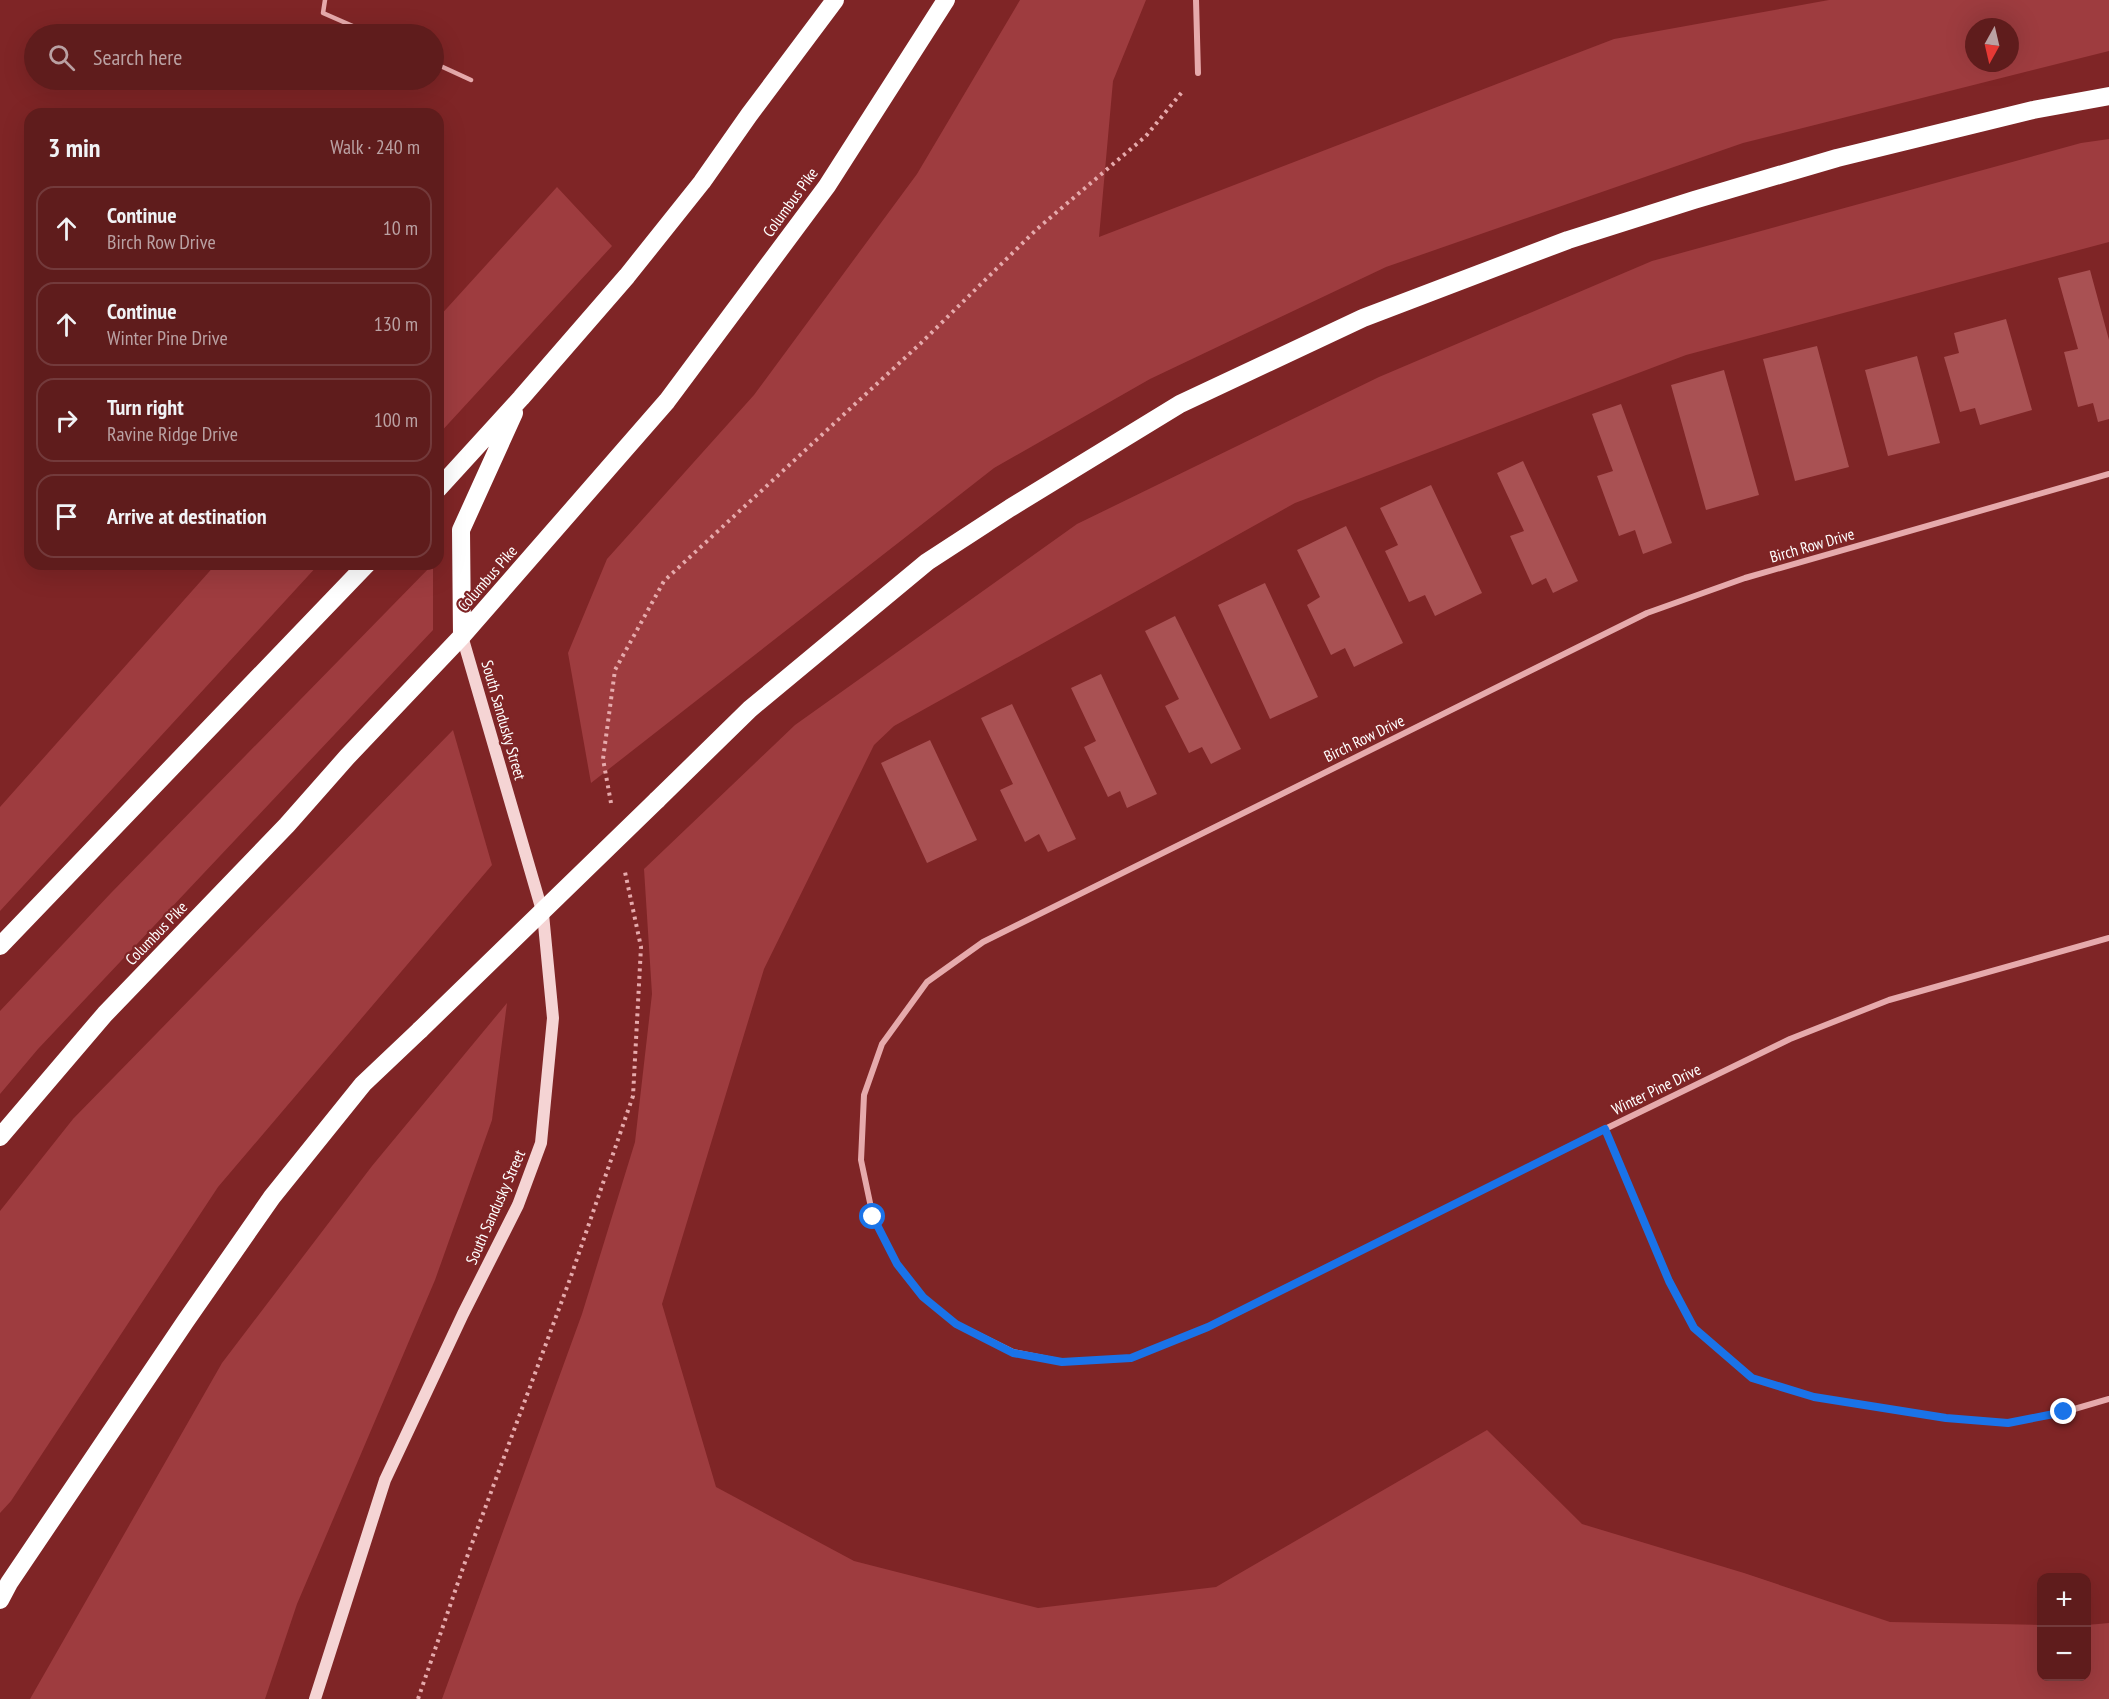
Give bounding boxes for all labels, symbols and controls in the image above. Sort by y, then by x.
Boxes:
north arrow [1965,18,2019,72]
search box [24,24,444,90]
icon: search [45,41,78,74]
text: Search here [93,43,182,71]
text: 3 min [48,131,101,164]
text: Walk · 240 m [330,134,420,160]
street label: Columbus Pike [758,163,822,241]
text: Continue [107,201,177,229]
icon: ahead [50,212,83,245]
text: 10 m [383,215,418,241]
text: Birch Row Drive [107,229,216,255]
text: Continue [107,297,177,325]
icon: ahead [50,308,83,341]
text: 130 m [374,311,418,337]
text: Winter Pine Drive [107,325,228,351]
text: Turn right [107,393,184,421]
icon: right [50,404,83,437]
text: 100 m [374,407,418,433]
text: Ravine Ridge Drive [107,421,238,447]
icon: arrive [50,500,83,533]
text: Arrive at destination [107,502,267,530]
street label: Birch Row Drive [1767,523,1857,567]
street label: Columbus Pike [453,541,521,615]
street label: South Sandusky Street [477,658,531,783]
street label: Birch Row Drive [1321,710,1407,766]
street label: Columbus Pike [121,897,191,969]
street label: Winter Pine Drive [1608,1059,1704,1119]
street label: South Sandusky Street [461,1146,529,1267]
route start [859,1203,885,1229]
route end [2050,1398,2076,1424]
map controls [2037,1573,2091,1681]
button: + [2037,1573,2091,1627]
button: − [2037,1627,2091,1681]

